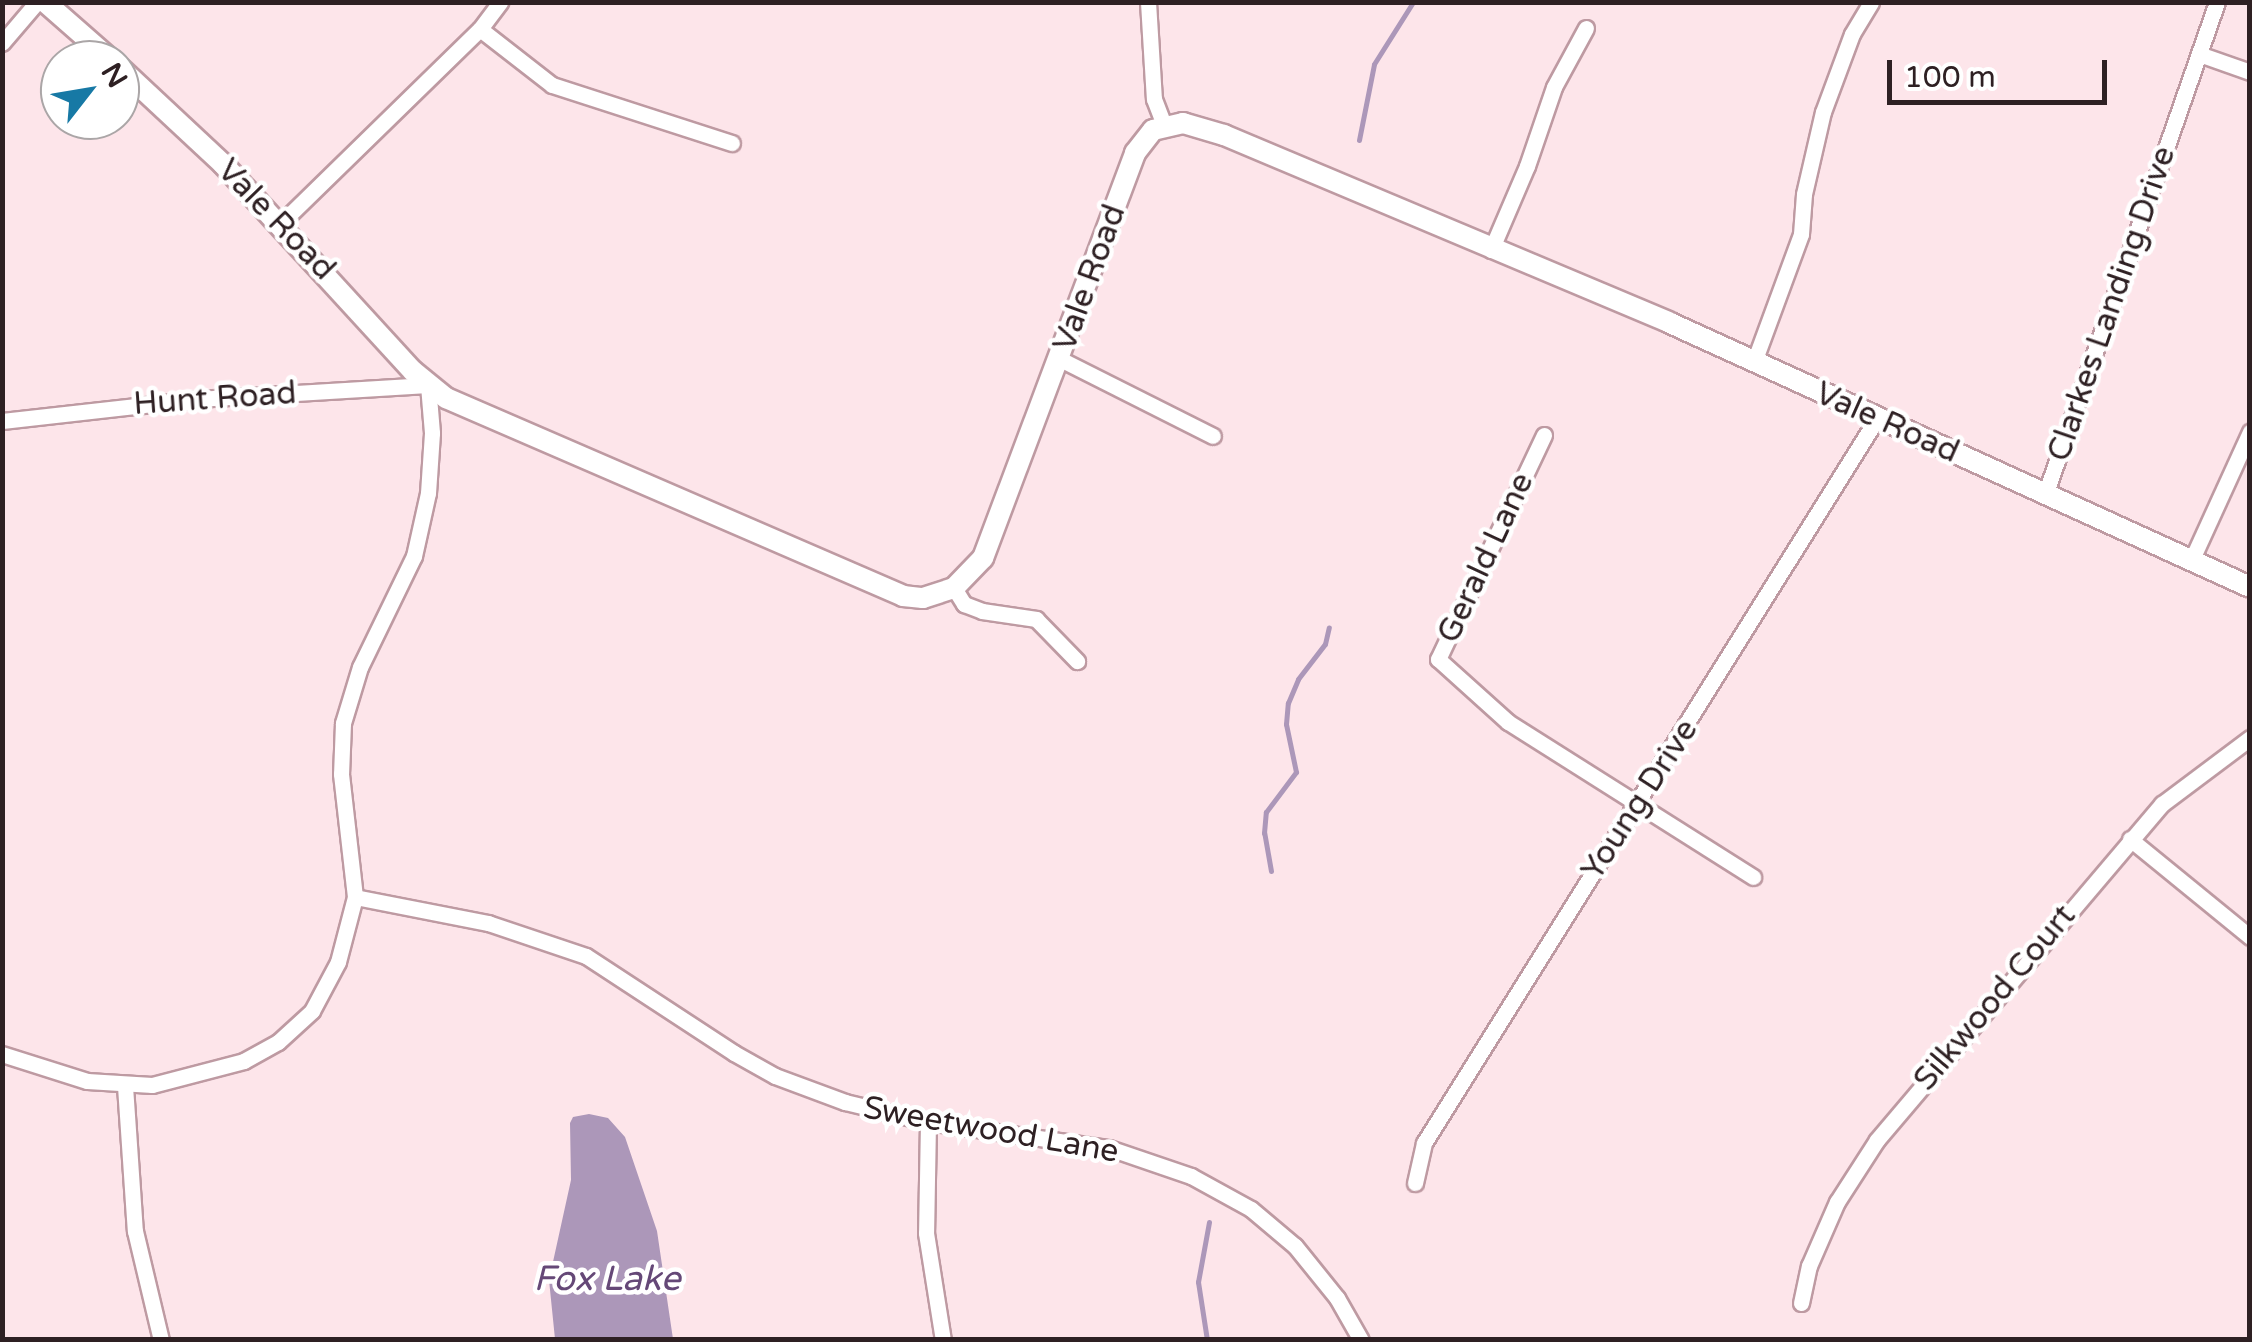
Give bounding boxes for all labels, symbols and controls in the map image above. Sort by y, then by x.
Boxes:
north arrow [40,40,140,140]
scale bar [1892,40,2112,102]
text: N [94,57,134,94]
text: 100 m [1904,59,1996,96]
street label: Clarkes Landing Drive [2040,142,2184,466]
street label: Vale Road [209,152,343,288]
street label: Vale Road [1046,199,1134,357]
street label: Hunt Road [132,374,298,424]
street label: Vale Road [1809,374,1965,472]
street label: Gerald Lane [1430,467,1542,649]
street label: Young Drive [1574,712,1706,888]
street label: Silkwood Court [1906,897,2084,1099]
street label: Sweetwood Lane [860,1089,1122,1171]
water label: Fox Lake [533,1258,681,1300]

